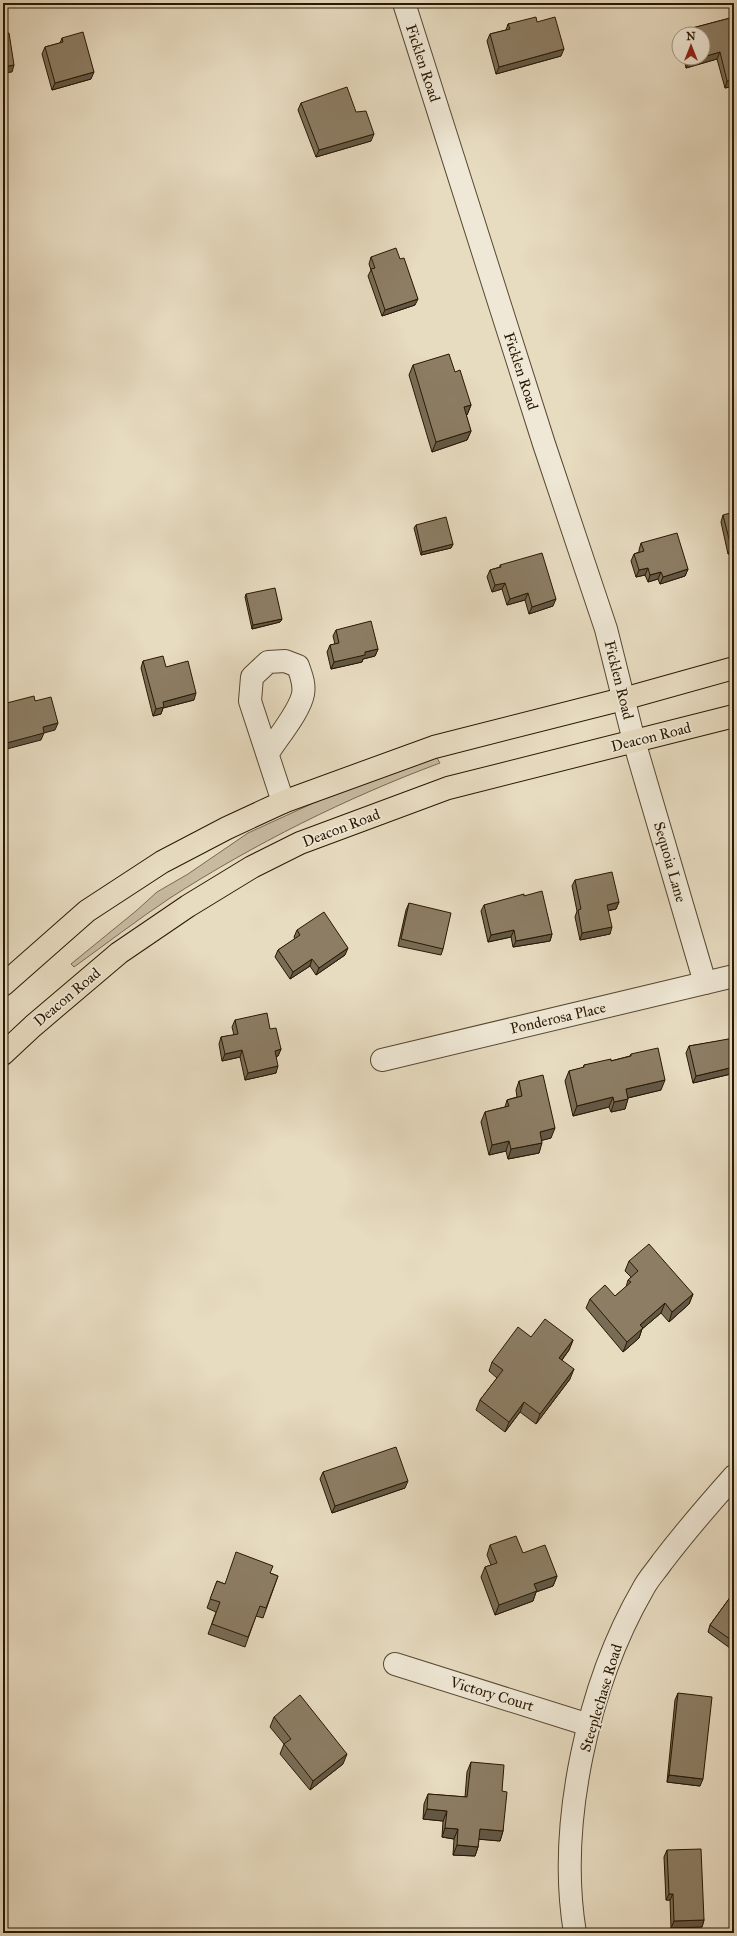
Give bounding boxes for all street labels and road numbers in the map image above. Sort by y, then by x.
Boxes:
street label: Ficklen Road [402,22,444,105]
street label: Ficklen Road [500,330,542,413]
street label: Ficklen Road [601,639,638,722]
street label: Deacon Road [609,718,693,756]
street label: Deacon Road [300,805,383,851]
street label: Sequoia Lane [649,820,690,905]
street label: Deacon Road [30,964,104,1030]
street label: Ponderosa Place [508,998,608,1038]
street label: Steeplechase Road [576,1641,626,1754]
street label: Victory Court [447,1672,537,1715]

